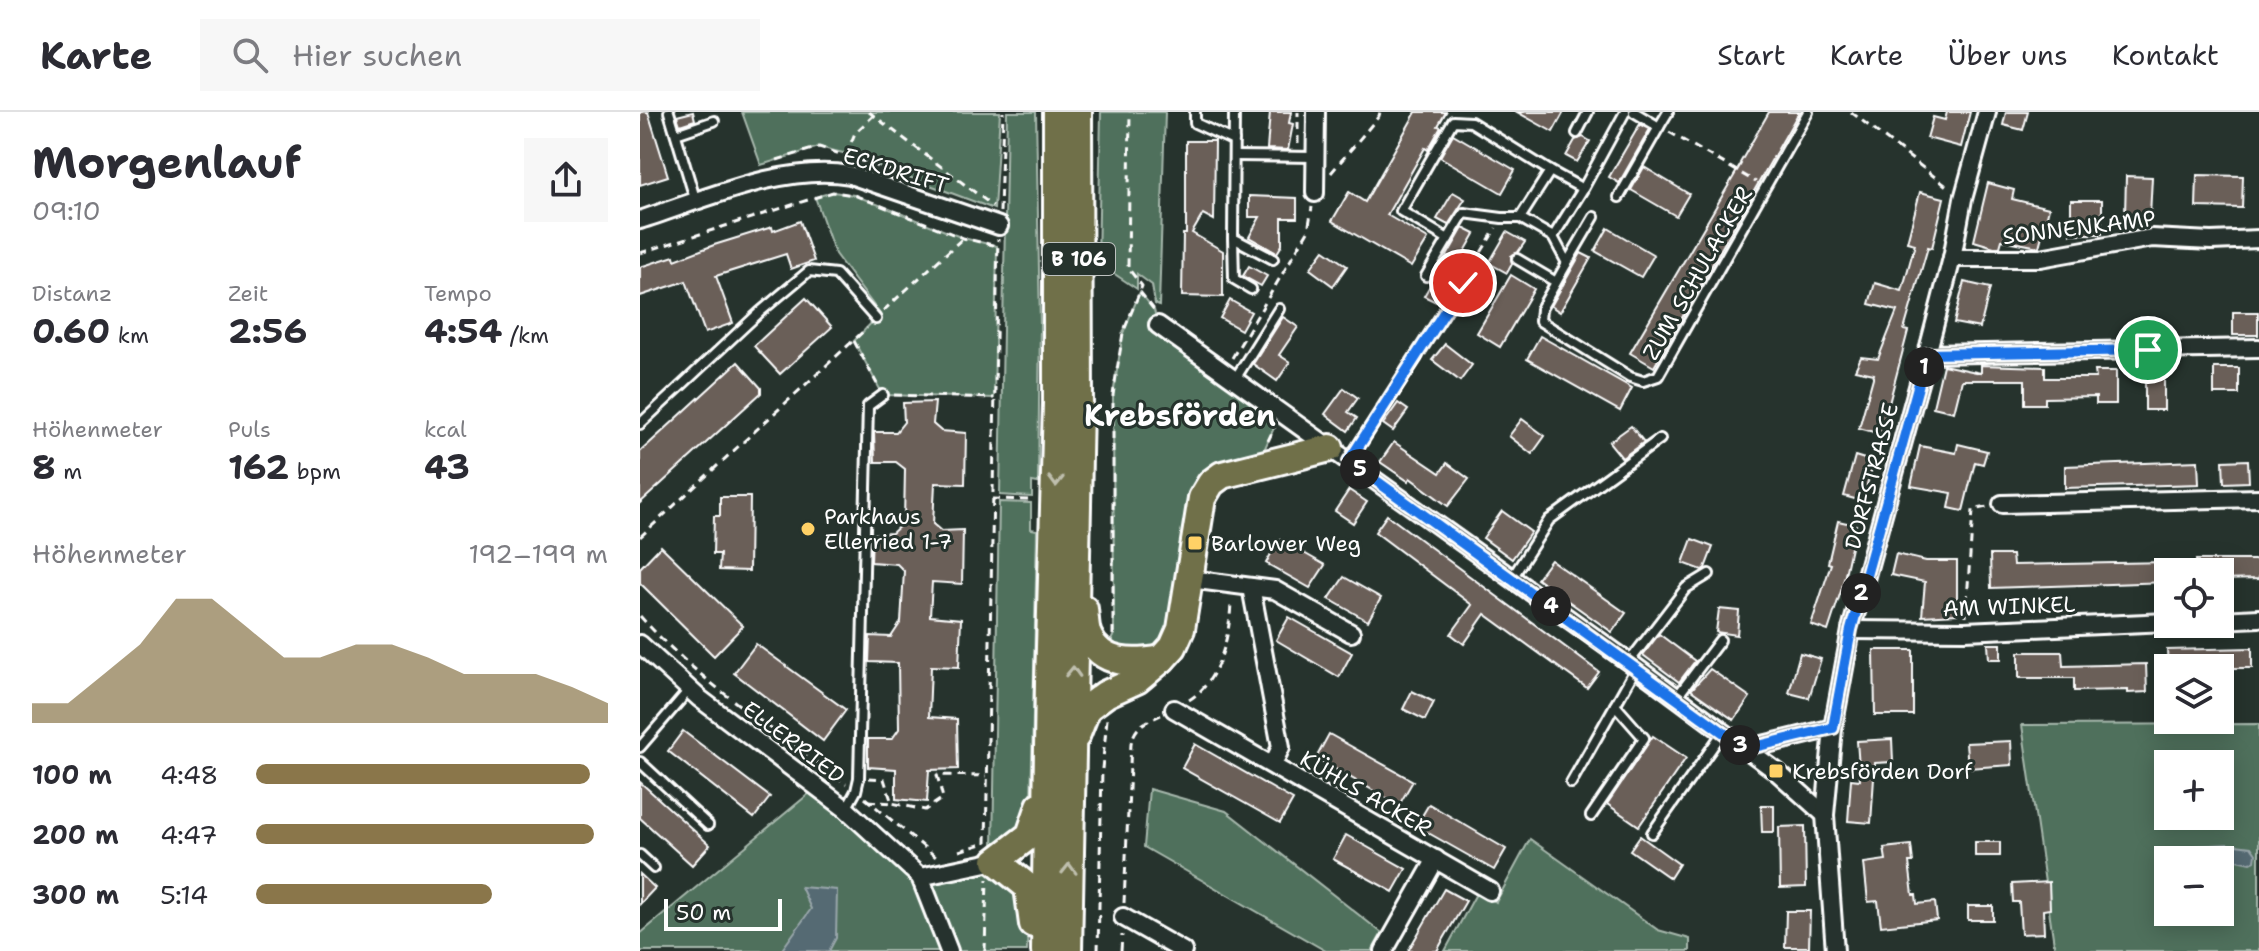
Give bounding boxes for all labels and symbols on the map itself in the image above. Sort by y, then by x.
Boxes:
street label: ECKDRIFT [840,141,953,200]
street label: ZUM SCHULACKER [1636,181,1759,365]
street label: SONNENKAMP [2001,204,2157,251]
road number: B 106 [1043,243,1115,275]
pin [1429,249,1497,317]
pin [2114,316,2182,384]
pin: 1 [1904,347,1944,387]
district label: Krebsförden [1084,395,1276,436]
street label: DORFSTRASSE [1838,400,1905,553]
pin: 5 [1340,449,1380,489]
one-way arrow [1047,475,1065,488]
place label: Parkhaus Ellerried 1-7 [824,502,952,556]
marker: Parkhaus Ellerried 1-7 [799,520,817,538]
place label: Barlower Weg [1211,529,1361,558]
marker: Barlower Weg [1186,534,1204,552]
pin: 2 [1841,573,1881,613]
pin: 4 [1531,586,1571,626]
street label: AM WINKEL [1942,590,2076,623]
one-way arrow [1064,665,1081,678]
street label: ELLERRIED [737,695,851,790]
pin: 3 [1720,725,1760,765]
street label: KÜHLS ACKER [1295,744,1437,843]
place label: Krebsförden Dorf [1792,757,1973,786]
marker: Krebsförden Dorf [1767,762,1785,780]
one-way arrow [1060,862,1078,875]
scale bar [664,895,782,931]

